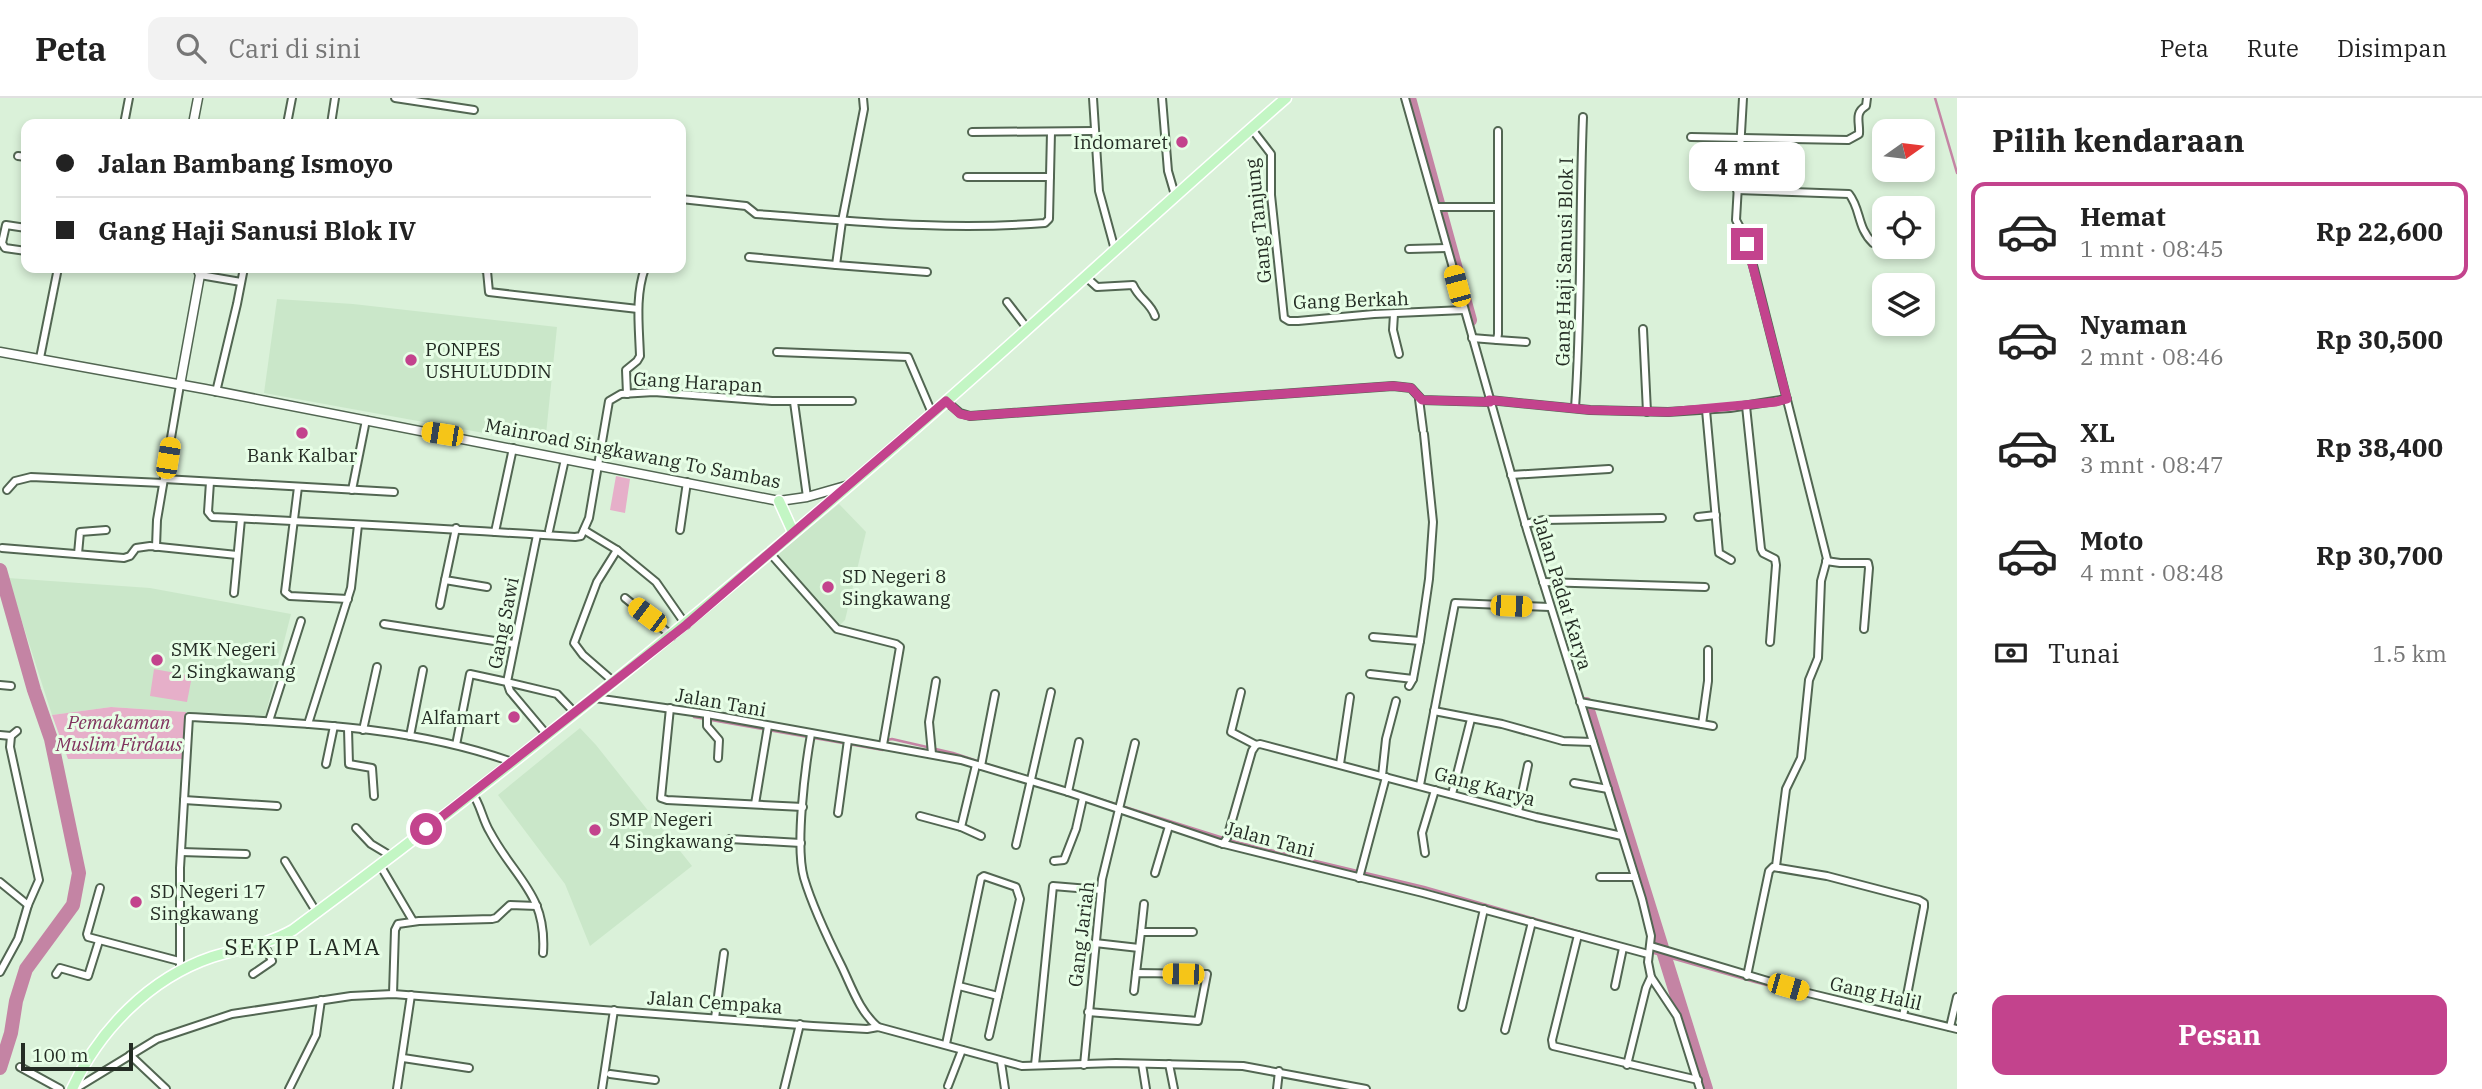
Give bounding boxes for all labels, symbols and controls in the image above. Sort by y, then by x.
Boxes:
search box [148,17,638,80]
text: Peta [35,27,106,70]
icon: search [172,29,210,67]
text: Cari di sini [228,31,361,65]
text: Peta [2160,32,2209,64]
text: Rute [2247,32,2299,64]
text: Disimpan [2337,32,2447,64]
north arrow [1872,119,1936,182]
map controls [1872,119,1935,336]
text: Pilih kendaraan [1992,119,2245,161]
place label: Indomaret [1073,130,1168,154]
marker: Indomaret [1174,134,1190,150]
callout: 4 mnt [1689,142,1805,192]
text: Jalan Bambang Ismoyo [98,146,393,180]
text: 4 mnt [1714,151,1780,181]
street label: Gang Tanjung [1239,157,1276,285]
street label: Gang Haji Sanusi Blok I [1550,157,1578,367]
button: locate [1872,196,1935,259]
text: Hemat [2080,199,2166,233]
icon: car [1996,200,2059,263]
text: Gang Haji Sanusi Blok IV [98,213,416,247]
text: Rp 22,600 [2316,214,2443,248]
route end [1731,228,1763,260]
text: 1 mnt · 08:45 [2080,233,2224,263]
car [1442,263,1473,309]
button: layers [1872,273,1935,336]
street label: Gang Berkah [1293,286,1409,314]
text: Nyaman [2080,307,2187,341]
icon: car [1996,308,2059,371]
text: Rp 30,500 [2316,322,2443,356]
place label: PONPES USHULUDDIN [425,337,552,383]
text: 2 mnt · 08:46 [2080,341,2224,371]
marker: PONPES USHULUDDIN [403,352,419,368]
street label: Gang Harapan [633,367,763,397]
street label: Mainroad Singkawang To Sambas [483,412,783,494]
text: XL [2080,415,2115,449]
icon: car [1996,416,2059,479]
car [420,420,465,448]
marker: Bank Kalbar [294,425,310,441]
text: Rp 38,400 [2316,430,2443,464]
car [155,436,182,480]
place label: Bank Kalbar [247,443,358,467]
text: 3 mnt · 08:47 [2080,449,2224,479]
street label: Jalan Padat Karya [1528,513,1598,673]
text: Moto [2080,523,2143,557]
icon: car [1996,524,2059,587]
text: Rp 30,700 [2316,538,2443,572]
text: 4 mnt · 08:48 [2080,557,2224,587]
place label: SD Negeri 8 Singkawang [842,564,951,610]
street label: Gang Sawi [482,575,524,671]
marker: SD Negeri 8 Singkawang [820,579,836,595]
car [624,594,671,636]
car [1490,595,1533,617]
icon: cash [1992,634,2030,672]
text: Tunai [2048,636,2120,670]
place label: SMK Negeri 2 Singkawang [171,637,296,683]
text: 1.5 km [2373,638,2447,668]
marker: SMK Negeri 2 Singkawang [149,652,165,668]
street label: Jalan Tani [674,682,768,722]
place label: Alfamart [421,705,500,729]
marker: Alfamart [506,709,522,725]
park label: Pemakaman Muslim Firdaus [55,710,182,756]
street label: Gang Karya [1432,761,1538,811]
place label: SMP Negeri 4 Singkawang [609,807,734,853]
route start [410,813,442,845]
street label: Jalan Tani [1223,816,1317,862]
marker: SMP Negeri 4 Singkawang [587,822,603,838]
place label: SD Negeri 17 Singkawang [150,879,266,925]
street label: Gang Jariah [1063,879,1099,988]
marker: SD Negeri 17 Singkawang [128,894,144,910]
district label: SEKIP LAMA [224,931,382,961]
car [1162,963,1205,985]
car [1765,971,1812,1003]
street label: Gang Halil [1828,971,1925,1015]
street label: Jalan Cempaka [646,985,784,1019]
button: Pesan [1992,995,2447,1075]
scale bar [21,1040,133,1072]
text: 100 m [32,1043,89,1067]

